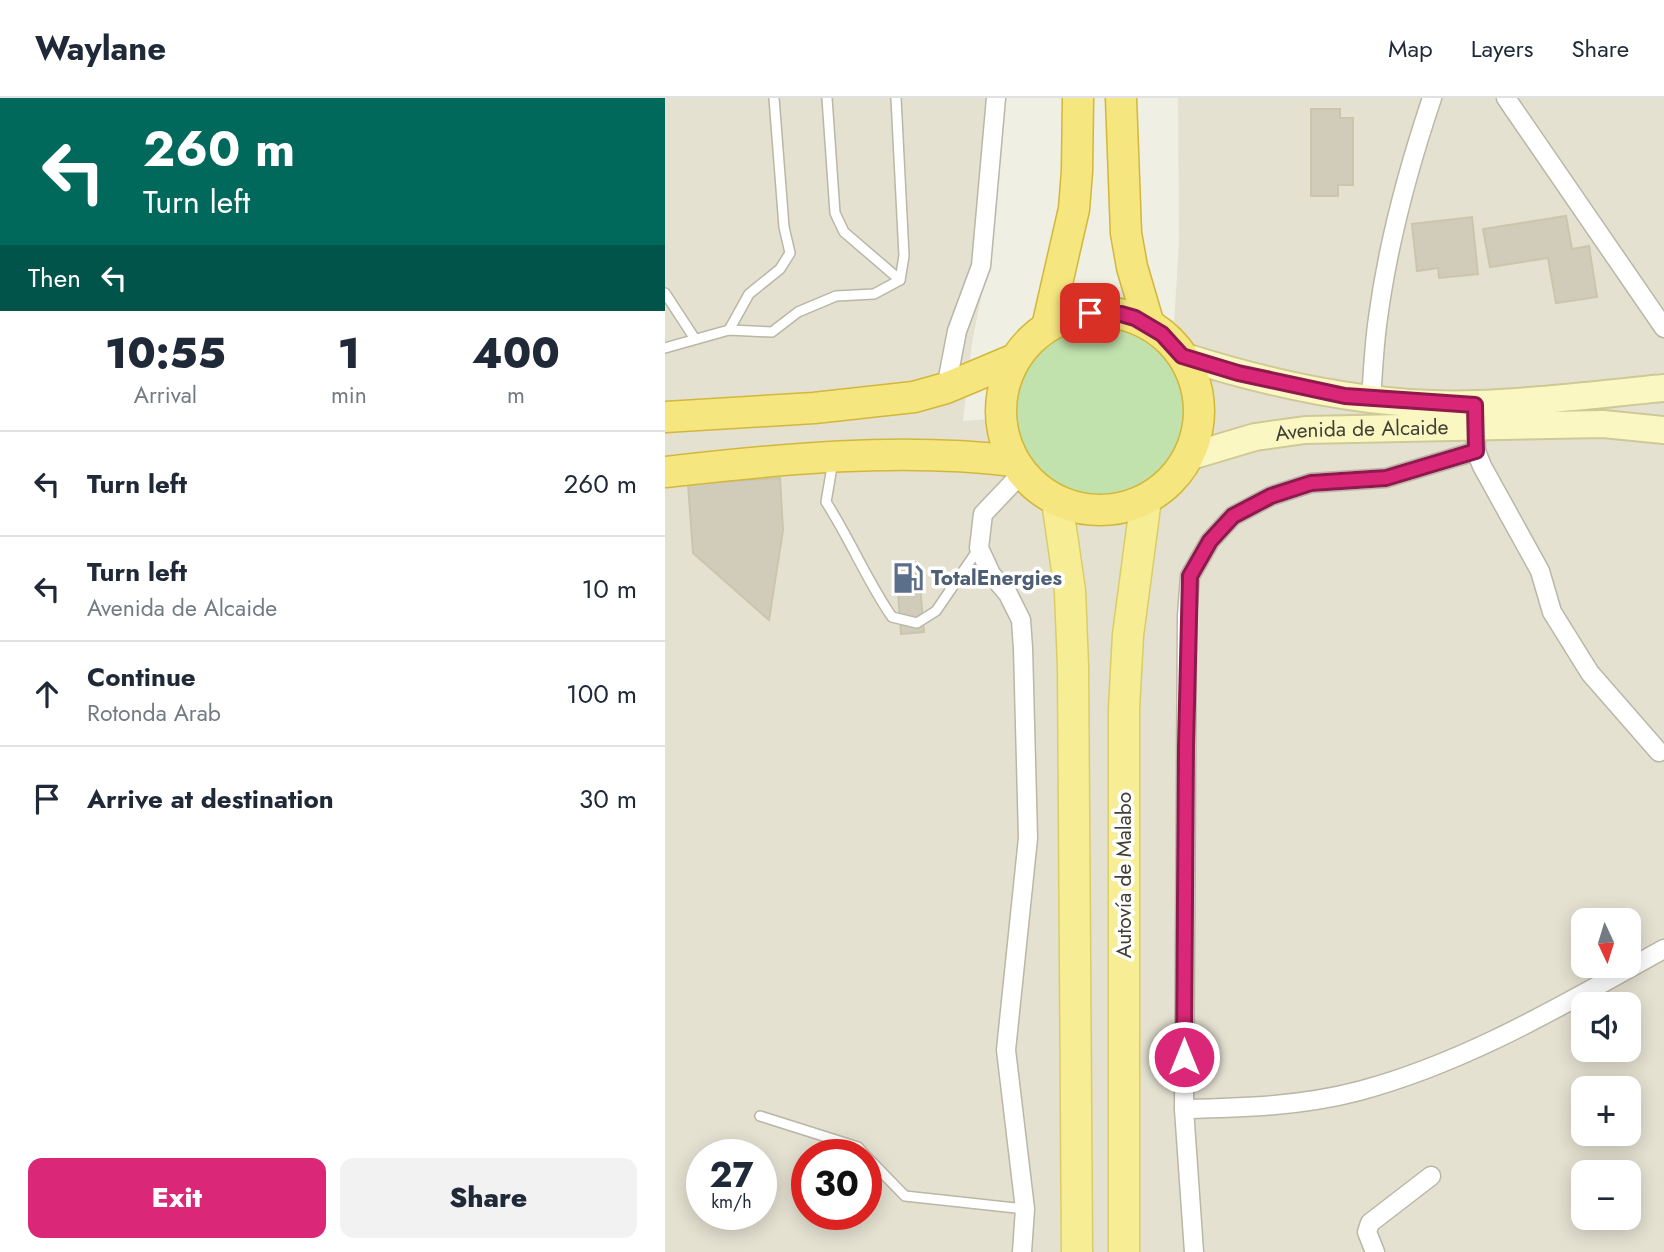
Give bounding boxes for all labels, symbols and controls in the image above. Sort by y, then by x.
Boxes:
text: Waylane [35,25,166,72]
text: Map [1388,31,1433,66]
text: Layers [1471,31,1533,66]
text: Share [1571,31,1629,66]
text: 260 m [143,114,295,184]
icon: left [28,126,119,217]
text: Turn left [143,179,250,225]
text: Then [28,259,81,297]
icon: left [95,259,133,297]
pin [1060,283,1120,343]
icon: arrive [1071,294,1109,332]
text: 10:55 [105,323,226,384]
text: 1 [338,323,360,384]
text: 400 [472,323,560,384]
text: Arrival [134,378,197,412]
text: min [331,378,367,412]
text: m [507,378,525,412]
street label: Avenida de Alcaide [1273,412,1449,449]
icon: left [28,465,66,503]
text: Turn left [87,465,187,503]
text: 260 m [564,465,637,503]
text: Turn left [87,553,187,591]
fuel station icon: TotalEnergies [891,561,925,595]
place label: TotalEnergies [931,563,1062,593]
icon: left [28,570,66,608]
text: 10 m [582,570,637,608]
text: Avenida de Alcaide [87,591,277,625]
text: Continue [87,658,196,696]
icon: ahead [28,675,66,713]
text: 100 m [566,675,637,713]
text: Rotonda Arab [87,696,221,730]
icon: arrive [28,780,66,818]
text: Arrive at destination [87,780,334,818]
text: 30 m [579,780,637,818]
street label: Autovía de Malabo [1109,792,1139,958]
north arrow [1571,908,1641,978]
map controls [1571,908,1641,1230]
button: sound [1571,992,1641,1062]
position arrow [1147,1020,1221,1094]
button: + [1571,1076,1641,1146]
speed limit sign: 30 [791,1139,882,1230]
text: 27 [709,1150,754,1200]
button: Exit [28,1158,326,1238]
button: Share [340,1158,637,1238]
button: − [1571,1160,1641,1230]
text: km/h [711,1189,752,1215]

